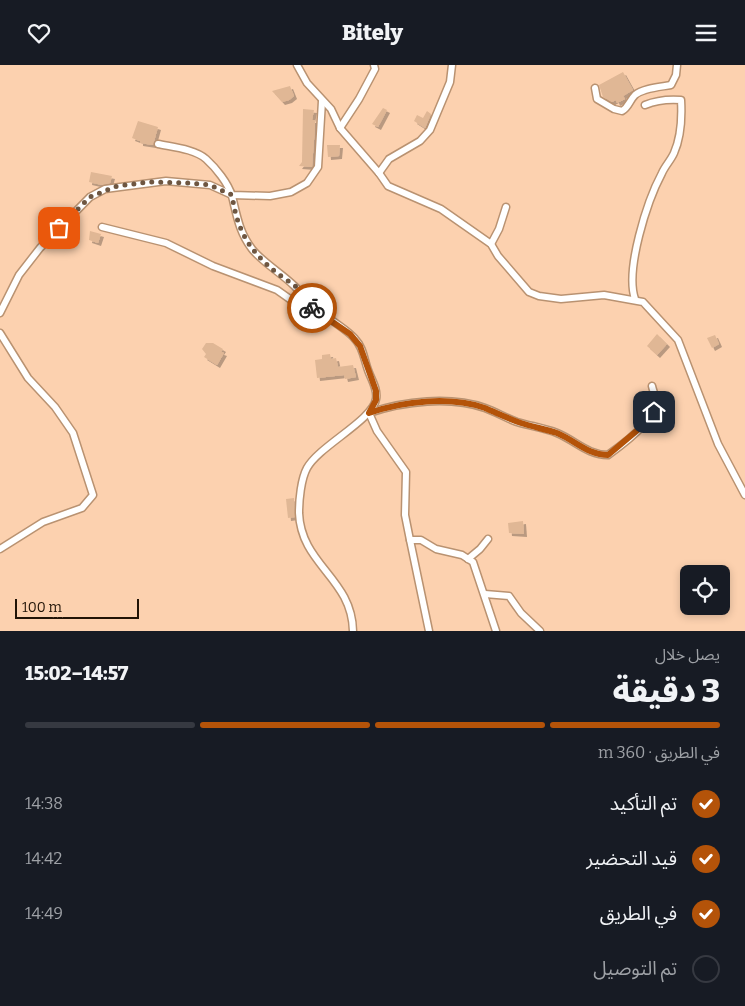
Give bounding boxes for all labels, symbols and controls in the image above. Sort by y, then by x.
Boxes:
icon: heart [25,19,53,47]
text: Bitely [342,19,403,46]
icon: menu [692,19,720,47]
pin [38,207,80,249]
icon: bag [45,214,73,242]
courier [287,283,337,333]
icon: bike [298,294,326,322]
pin [633,391,675,433]
icon: home [640,398,668,426]
map controls [680,565,730,615]
button: locate [680,565,730,615]
scale bar [15,596,139,619]
text: 100 m [22,599,62,616]
text: يصل خلال [655,645,720,664]
text: 14:57–15:02 [25,662,128,685]
text: 3 دقيقة [612,672,720,710]
text: في الطريق · 360 m [598,743,720,762]
icon: check [692,790,720,818]
text: تم التأكيد [610,792,677,815]
text: 14:38 [25,794,63,813]
icon: check [692,845,720,873]
text: قيد التحضير [586,847,677,870]
text: 14:42 [25,849,62,868]
icon: check [692,900,720,928]
text: في الطريق [600,902,677,925]
text: 14:49 [25,904,63,923]
text: تم التوصيل [593,957,677,980]

